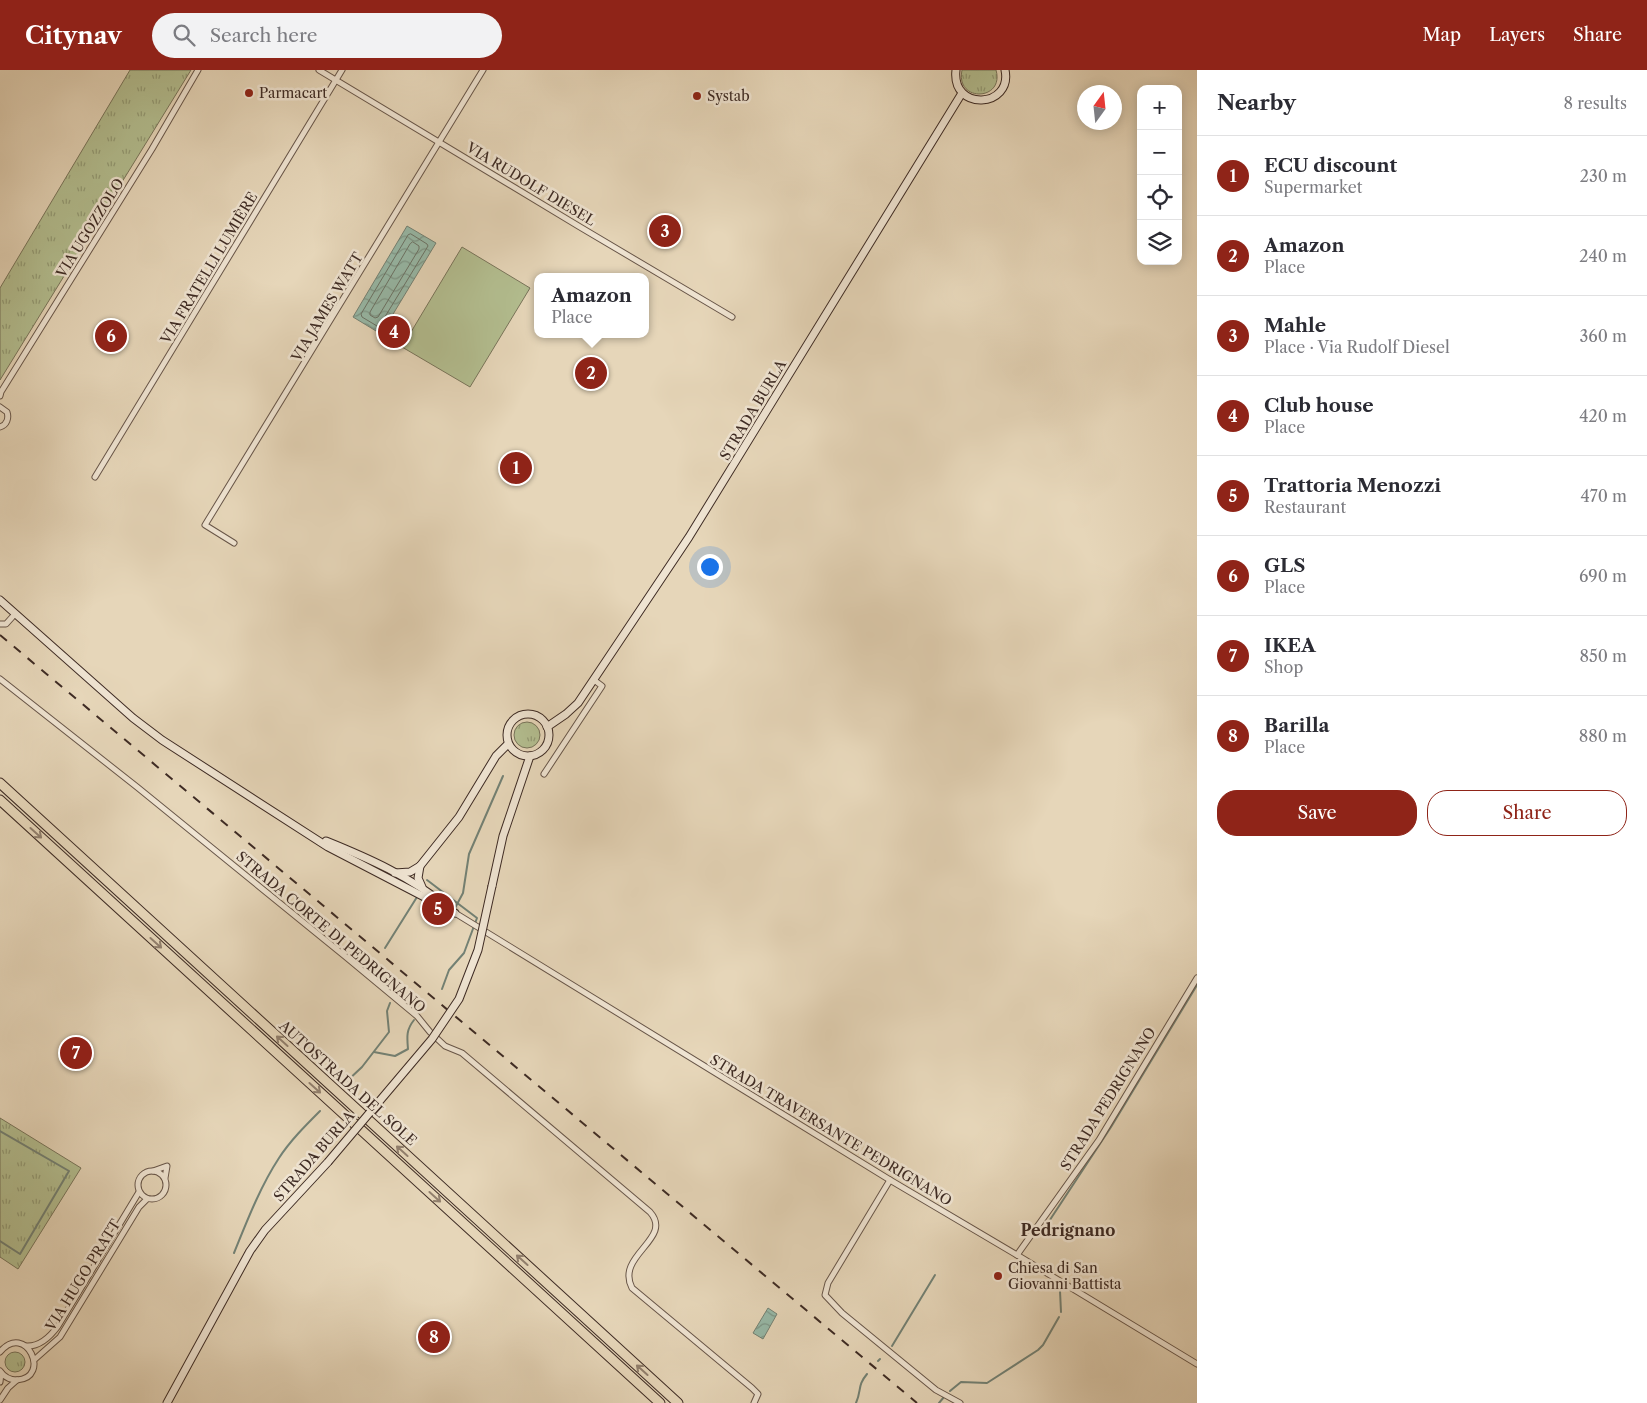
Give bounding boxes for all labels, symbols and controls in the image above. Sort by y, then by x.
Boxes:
search box [152,13,502,58]
text: Citynav [25,21,122,50]
icon: search [170,21,198,49]
text: Search here [210,24,317,47]
text: Map [1423,24,1461,46]
text: Layers [1489,24,1545,46]
text: Share [1573,24,1622,46]
place label: Parmacart [259,84,327,102]
north arrow [1077,85,1122,130]
map controls [1137,85,1182,265]
button: + [1137,85,1182,130]
marker: Parmacart [243,87,255,99]
place label: Systab [707,87,750,105]
marker: Systab [691,90,703,102]
text: Nearby [1217,90,1296,115]
text: 8 results [1564,93,1627,113]
button: − [1137,130,1182,175]
street label: VIA RUDOLF DIESEL [462,138,599,230]
text: ECU discount [1264,154,1397,177]
text: 1 [1229,166,1237,186]
text: 230 m [1580,166,1627,186]
street label: VIA UGOZZOLO [52,175,128,282]
button: locate [1137,175,1182,220]
text: Supermarket [1264,177,1362,197]
street label: VIA FRATELLI LUMIÈRE [156,189,261,348]
pin: 3 [649,212,681,250]
button: layers [1137,220,1182,265]
text: Amazon [1264,234,1344,257]
text: 2 [1228,246,1238,266]
text: 240 m [1579,246,1627,266]
street label: VIA JAMES WATT [287,249,367,366]
text: Place [1264,257,1305,277]
popup [534,273,649,338]
text: Amazon [551,284,632,307]
text: Place [551,307,592,327]
pin: 4 [378,313,410,351]
text: Mahle [1264,314,1326,337]
pin: 6 [95,317,127,355]
text: 3 [1228,326,1238,346]
text: 360 m [1580,326,1627,346]
text: Place · Via Rudolf Diesel [1264,337,1450,357]
pin: 2 [575,354,607,392]
street label: STRADA BURLA [716,356,790,464]
text: Club house [1264,394,1374,417]
text: 4 [1228,406,1238,426]
text: 420 m [1579,406,1627,426]
text: Place [1264,417,1305,437]
pin: 1 [500,449,532,487]
text: Trattoria Menozzi [1264,474,1441,497]
text: 5 [1229,486,1237,506]
text: 470 m [1581,486,1627,506]
text: Restaurant [1264,497,1346,517]
your location [697,554,723,580]
text: GLS [1264,554,1305,577]
text: 6 [1228,566,1238,586]
text: 690 m [1579,566,1627,586]
text: Place [1264,577,1305,597]
text: IKEA [1264,634,1316,657]
text: 7 [1229,646,1237,666]
text: 850 m [1580,646,1627,666]
text: Shop [1264,657,1303,677]
text: Barilla [1264,714,1330,737]
text: 8 [1228,726,1238,746]
text: 880 m [1579,726,1627,746]
text: Place [1264,737,1305,757]
button: Save [1217,790,1417,836]
button: Share [1427,790,1627,836]
one-way arrow [30,827,42,839]
street label: STRADA CORTE DI PEDRIGNANO [233,847,429,1017]
pin: 5 [422,890,454,928]
one-way arrow [150,937,162,949]
street label: AUTOSTRADA DEL SOLE [275,1016,420,1150]
street label: STRADA PEDRIGNANO [1057,1024,1159,1174]
pin: 7 [60,1034,92,1072]
one-way arrow [276,1035,289,1047]
street label: STRADA TRAVERSANTE PEDRIGNANO [707,1050,955,1210]
one-way arrow [308,1082,321,1094]
street label: STRADA BURLA [270,1107,359,1205]
one-way arrow [396,1145,409,1157]
one-way arrow [428,1191,441,1203]
street label: VIA HUGO PRATT [41,1216,125,1335]
district label: Pedrignano [1021,1220,1115,1240]
one-way arrow [516,1255,529,1266]
place label: Chiesa di San Giovanni Battista [1008,1259,1122,1293]
marker: Chiesa di San Giovanni Battista [992,1270,1004,1282]
pin: 8 [418,1318,450,1356]
one-way arrow [636,1364,648,1376]

